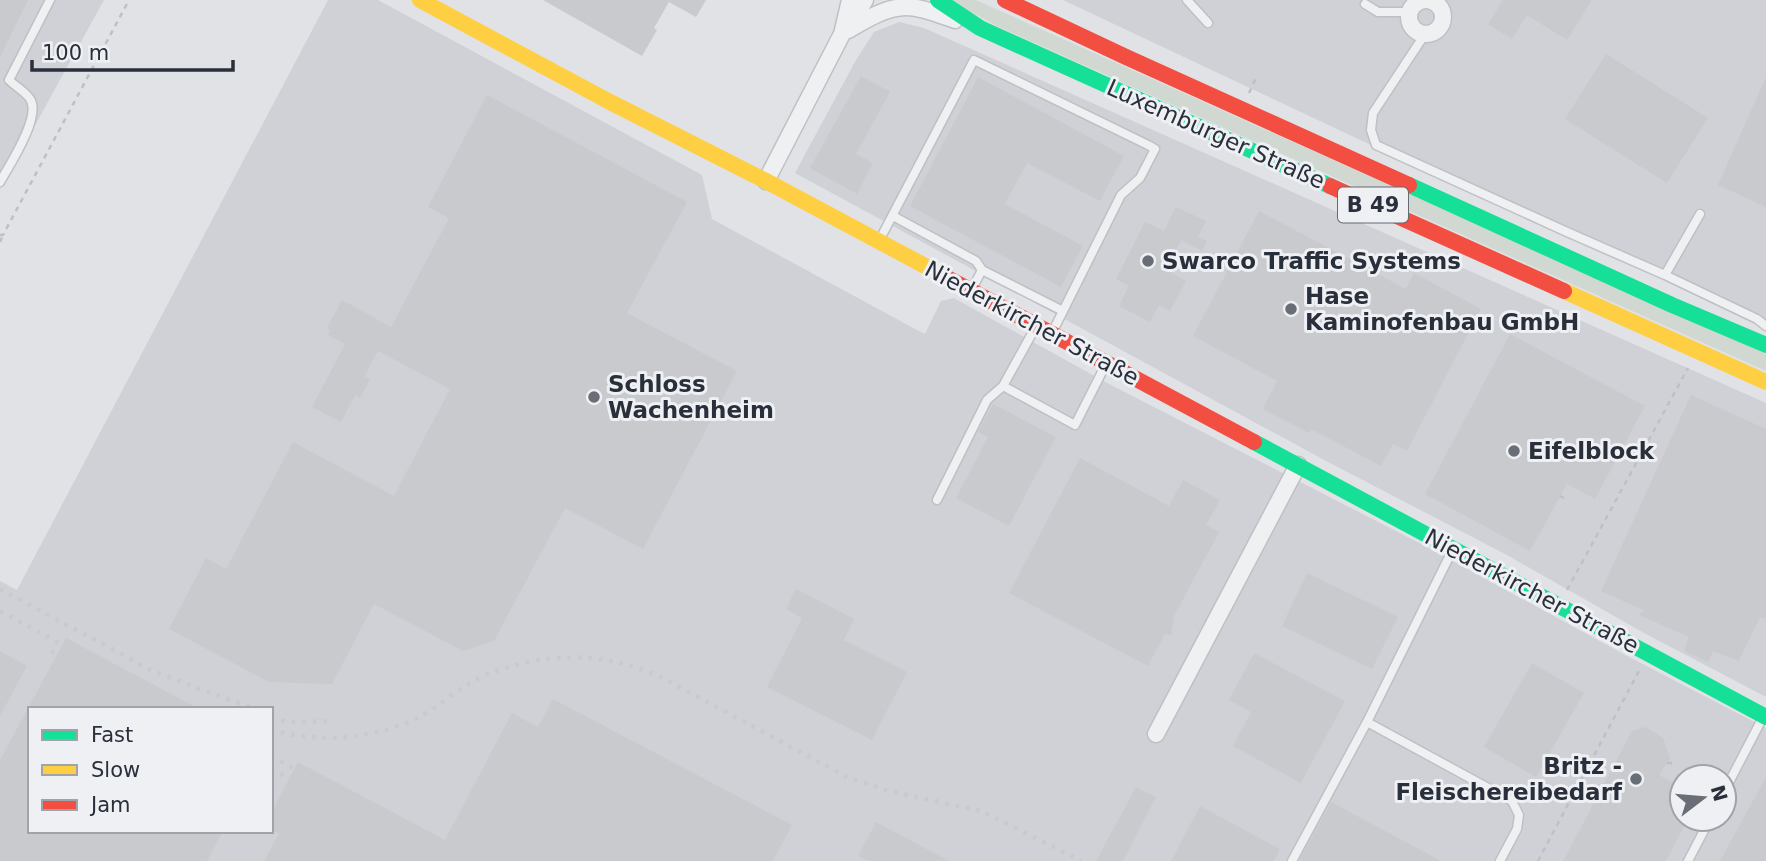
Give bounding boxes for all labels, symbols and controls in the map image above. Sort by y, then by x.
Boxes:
scale bar [32,28,233,72]
text: 100 m [42,41,109,65]
street label: Luxemburger Straße [1103,74,1329,194]
road number: B 49 [1338,188,1408,222]
place label: Swarco Traffic Systems [1162,248,1461,274]
marker: Swarco Traffic Systems [1140,253,1156,269]
street label: Niederkircher Straße [921,256,1143,390]
place label: Hase Kaminofenbau GmbH [1305,283,1579,335]
marker: Hase Kaminofenbau GmbH [1283,301,1299,317]
place label: Schloss Wachenheim [608,371,774,423]
marker: Schloss Wachenheim [586,389,602,405]
place label: Eifelblock [1528,438,1655,464]
marker: Eifelblock [1506,443,1522,459]
street label: Niederkircher Straße [1421,524,1643,658]
legend [28,707,273,833]
text: Fast [91,723,133,747]
place label: Britz - Fleischereibedarf [1395,753,1623,805]
text: Slow [91,758,140,782]
north arrow [1668,763,1738,833]
marker: Britz - Fleischereibedarf [1628,771,1644,787]
text: N [1707,783,1732,804]
text: Jam [89,793,131,817]

